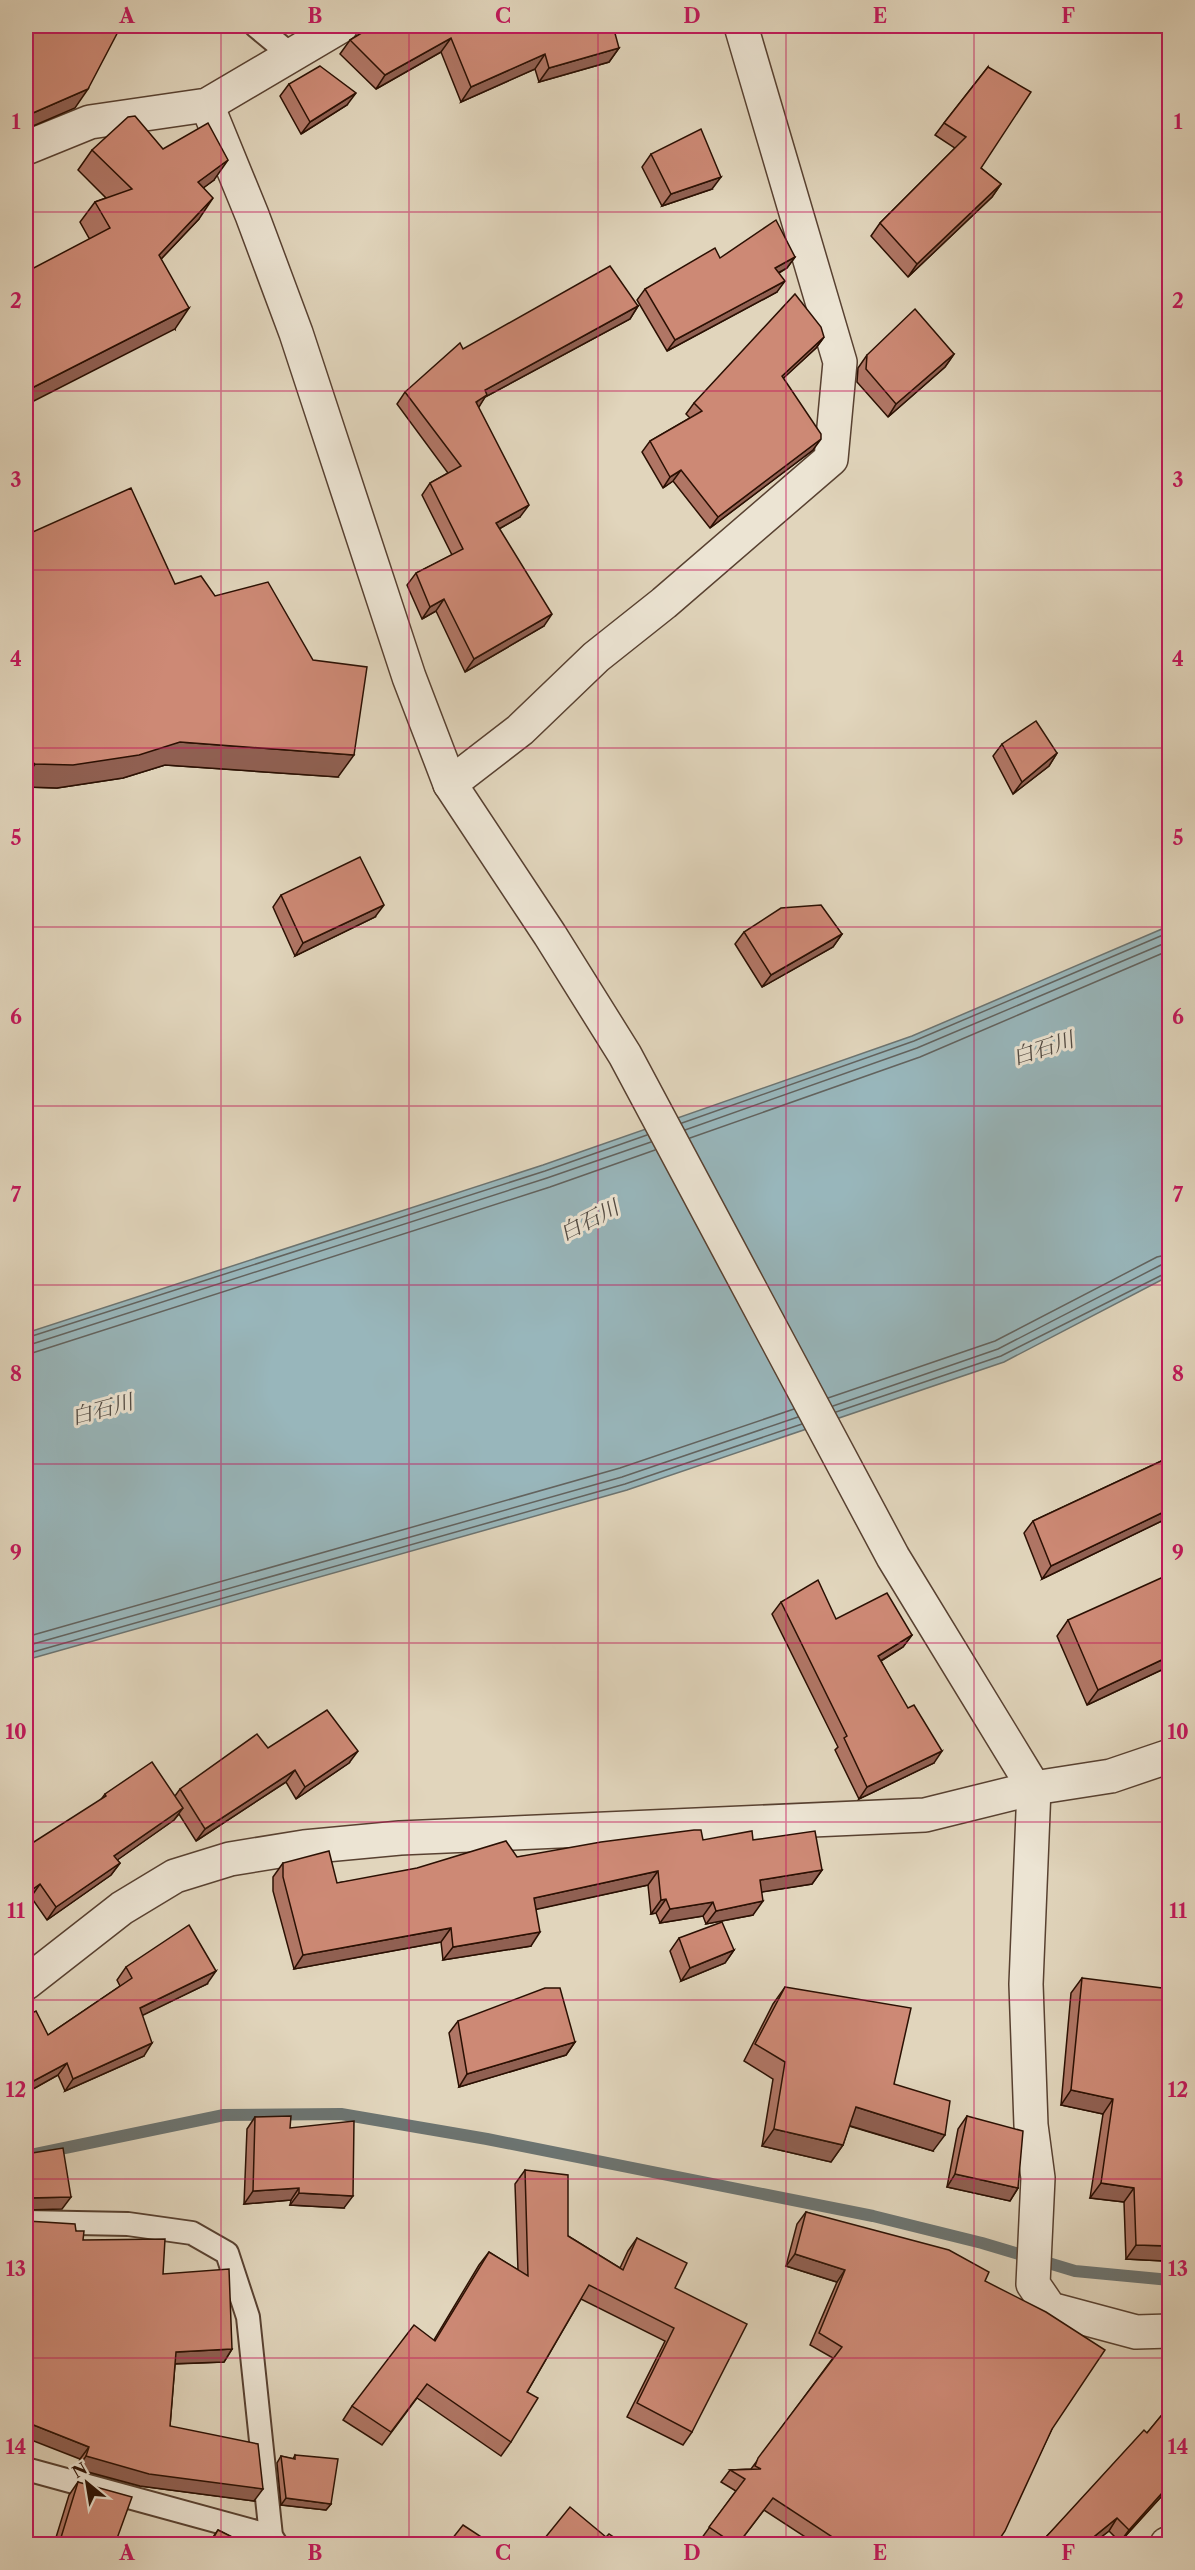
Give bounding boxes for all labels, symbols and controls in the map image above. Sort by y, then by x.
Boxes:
text: A [118,4,135,28]
text: B [308,4,323,28]
text: C [495,4,511,28]
text: D [683,4,701,28]
text: E [873,4,887,28]
text: F [1061,4,1075,28]
text: 1 [12,110,21,134]
text: 1 [1174,110,1183,134]
text: 2 [10,289,22,313]
text: 2 [1172,289,1184,313]
text: 3 [10,468,22,492]
text: 3 [1172,468,1184,492]
text: 4 [10,647,22,671]
text: 4 [1172,647,1184,671]
text: 5 [10,826,22,850]
text: 5 [1172,826,1184,850]
text: 6 [10,1005,22,1029]
text: 6 [1172,1005,1184,1029]
water label: 白石川 [1009,1026,1079,1070]
text: 7 [11,1183,22,1207]
text: 7 [1173,1183,1184,1207]
water label: 白石川 [555,1194,625,1245]
text: 8 [10,1362,22,1386]
text: 8 [1172,1362,1184,1386]
water label: 白石川 [68,1388,138,1429]
text: 9 [10,1541,22,1565]
text: 9 [1172,1541,1184,1565]
text: 10 [5,1720,27,1744]
text: 10 [1167,1720,1189,1744]
text: 11 [7,1899,25,1923]
text: 11 [1169,1899,1187,1923]
text: 12 [6,2078,26,2102]
text: 12 [1168,2078,1188,2102]
text: 13 [6,2257,26,2281]
text: 13 [1168,2257,1188,2281]
text: 14 [6,2435,26,2459]
text: 14 [1168,2435,1188,2459]
north arrow [57,2453,117,2513]
text: N [68,2458,91,2482]
text: A [118,2541,135,2565]
text: B [308,2541,323,2565]
text: C [495,2541,511,2565]
text: D [683,2541,701,2565]
text: E [873,2541,887,2565]
text: F [1061,2541,1075,2565]

